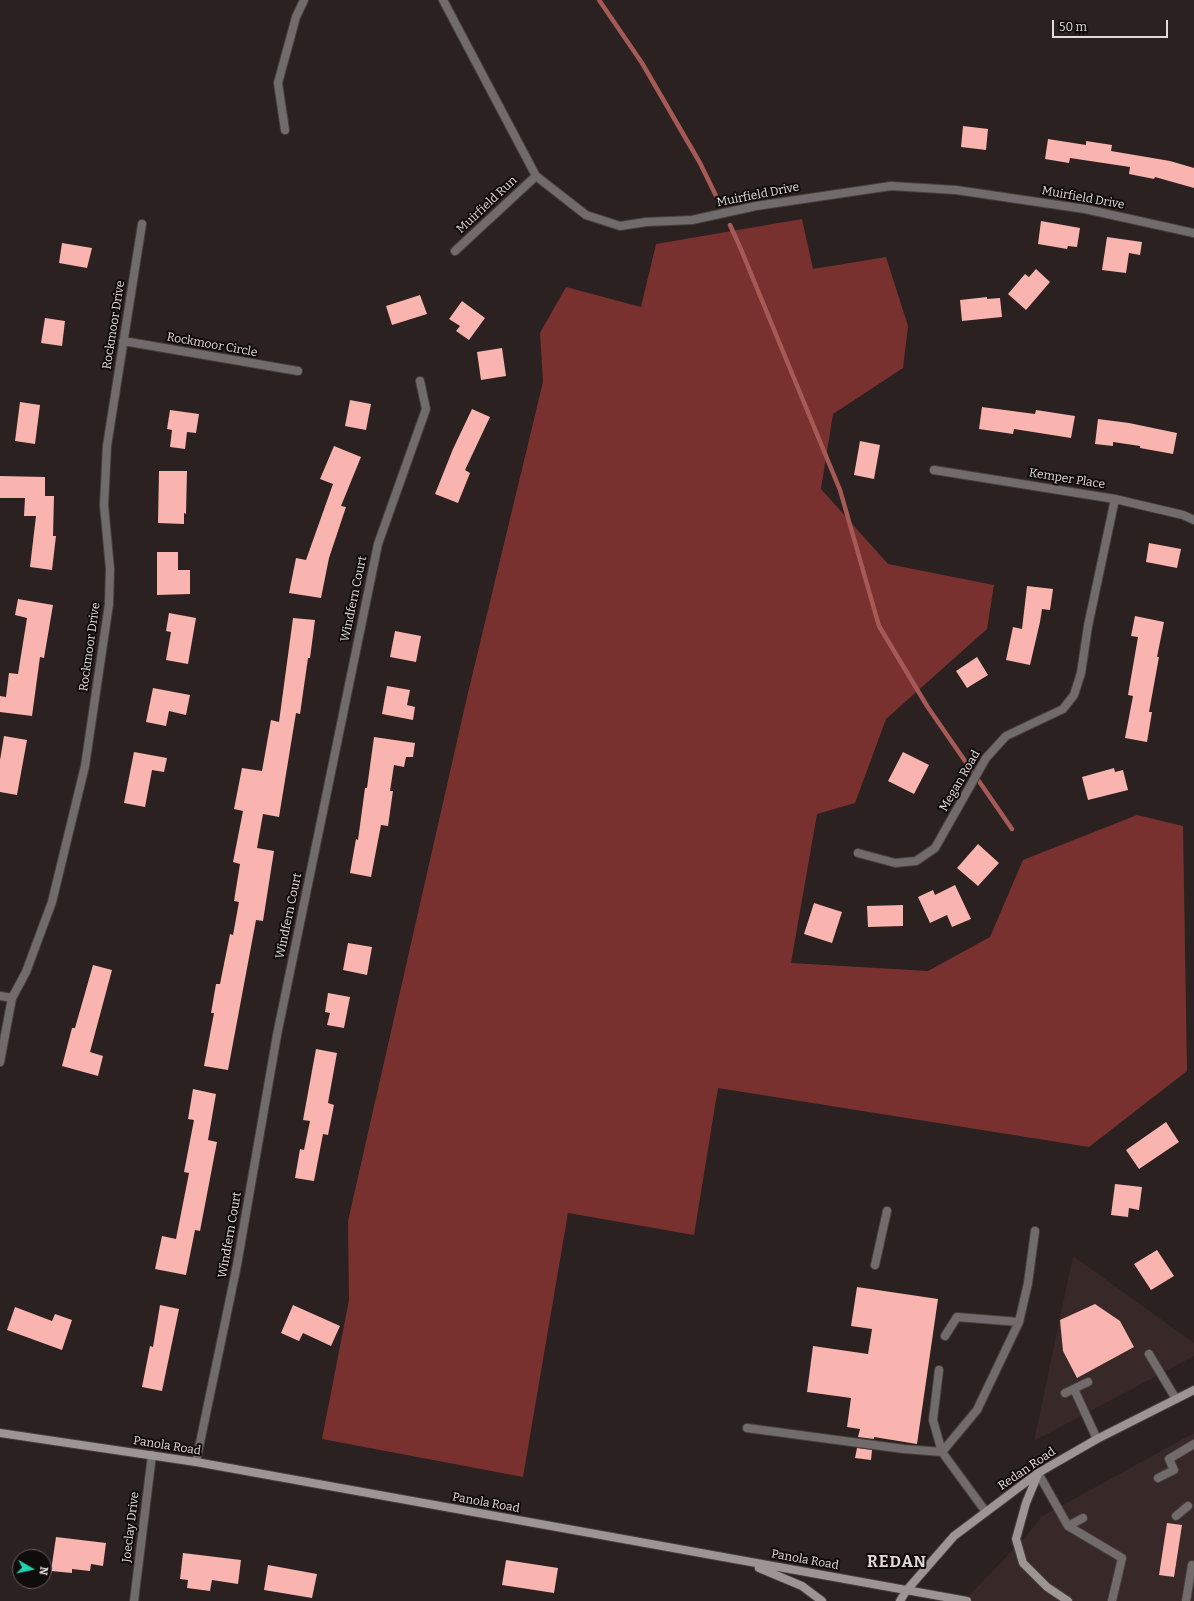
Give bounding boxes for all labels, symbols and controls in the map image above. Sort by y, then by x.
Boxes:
scale bar [1054,12,1170,38]
text: 50 m [1059,20,1087,34]
street label: Muirfield Run [454,173,520,237]
street label: Muirfield Drive [715,180,801,210]
street label: Muirfield Drive [1040,184,1126,212]
street label: Rockmoor Drive [100,280,128,370]
street label: Rockmoor Circle [165,330,259,360]
street label: Kemper Place [1028,466,1106,492]
street label: Windfern Court [338,555,370,643]
street label: Rockmoor Drive [77,602,103,692]
street label: Megan Road [937,748,983,814]
street label: Windfern Court [273,872,305,960]
street label: Windfern Court [215,1191,245,1279]
street label: Panola Road [132,1434,202,1458]
street label: Redan Road [996,1445,1058,1493]
street label: Panola Road [451,1490,521,1516]
street label: Joeclay Drive [120,1491,142,1563]
street label: Panola Road [770,1547,840,1573]
north arrow [12,1549,52,1589]
district label: REDAN [867,1553,927,1573]
text: N [36,1566,50,1576]

